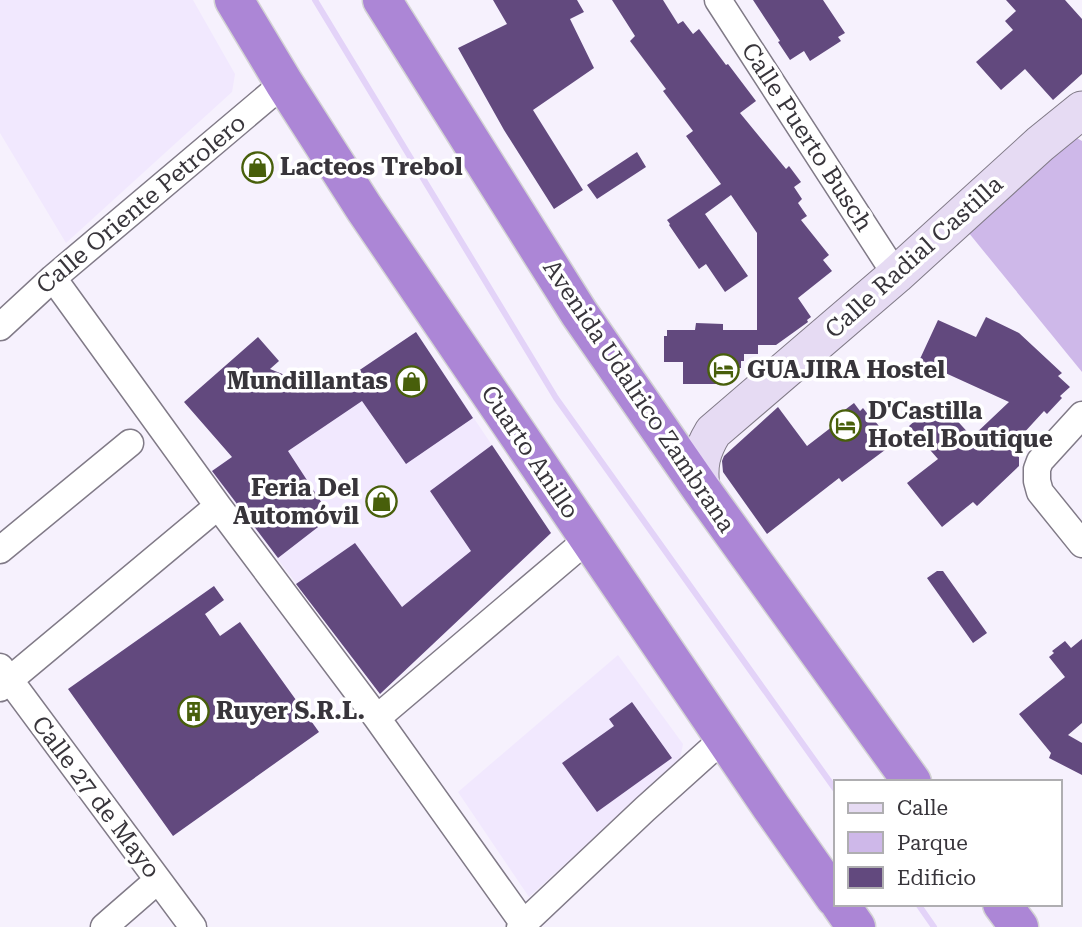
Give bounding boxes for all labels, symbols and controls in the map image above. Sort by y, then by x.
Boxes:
street label: Calle Puerto Busch [736,38,878,236]
street label: Calle Oriente Petrolero [31,108,251,300]
shop icon: Lacteos Trebol [240,150,274,184]
place label: Lacteos Trebol [280,153,463,181]
street label: Calle Radial Castilla [820,170,1008,344]
street label: Avenida Udalrico Zambrana [537,254,741,538]
hotel icon: GUAJIRA Hostel [707,353,741,387]
place label: GUAJIRA Hostel [747,356,945,384]
shop icon: Mundillantas [394,364,428,398]
place label: Mundillantas [227,367,388,395]
street label: Cuarto Anillo [475,380,585,524]
place label: D'Castilla Hotel Boutique [868,397,1053,453]
hotel icon: D'Castilla Hotel Boutique [828,408,862,442]
place label: Feria Del Automóvil [233,474,359,530]
shop icon: Feria Del Automóvil [365,485,399,519]
building icon: Ruyer S.R.L. [176,694,210,728]
place label: Ruyer S.R.L. [216,697,365,725]
street label: Calle 27 de Mayo [26,711,166,883]
legend [834,780,1061,906]
text: Calle [897,796,948,820]
text: Parque [897,831,968,855]
text: Edificio [897,866,976,890]

